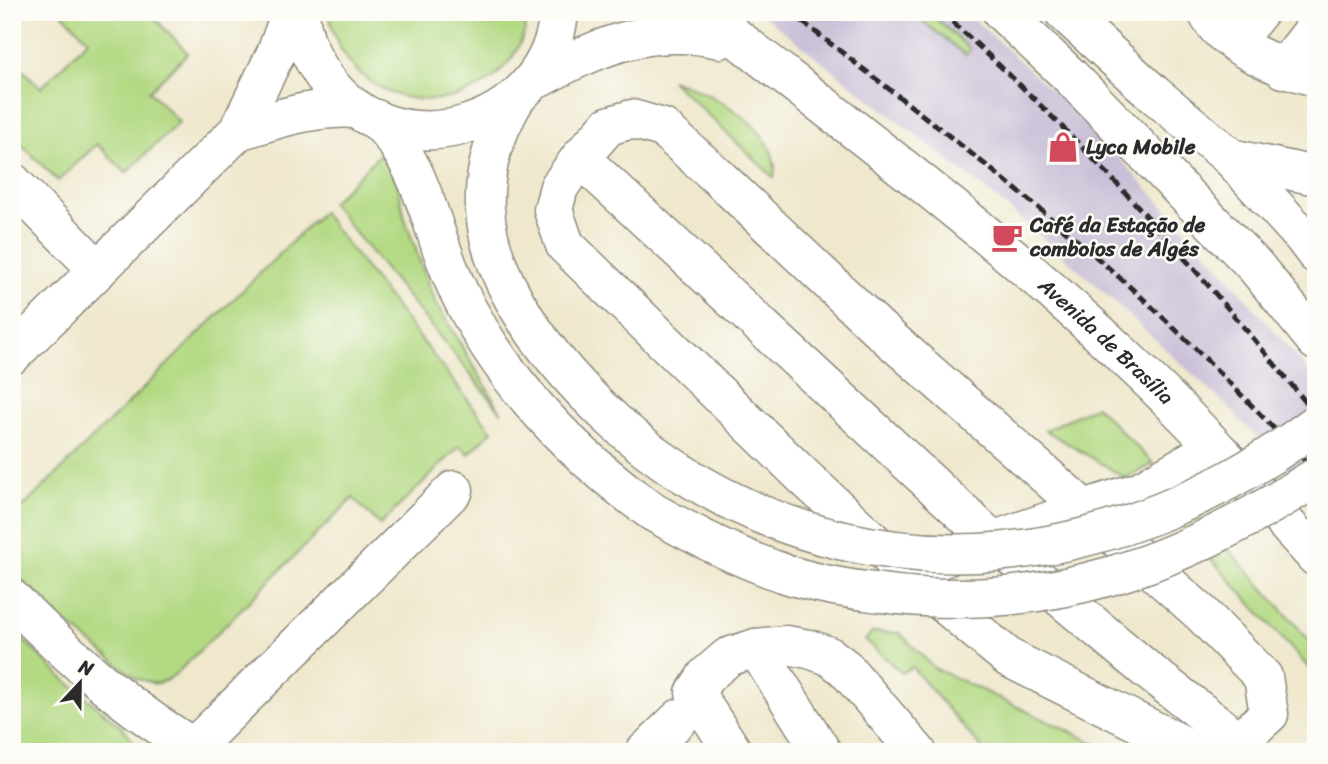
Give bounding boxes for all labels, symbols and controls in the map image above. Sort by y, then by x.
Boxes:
place label: Lyca Mobile [1086,128,1196,166]
shop icon: Lyca Mobile [1046,130,1080,164]
place label: Café da Estação de comboios de Algés [1029,206,1205,268]
cafe icon: Café da Estação de comboios de Algés [990,220,1024,254]
street label: Avenida de Brasília [1028,267,1184,415]
north arrow [46,648,116,718]
text: N [73,650,99,686]

